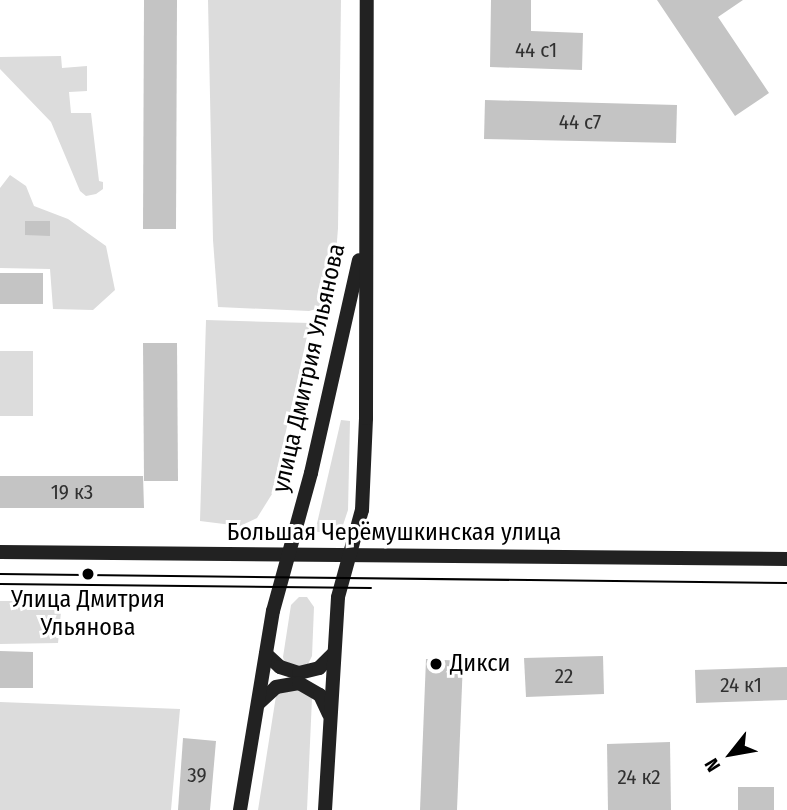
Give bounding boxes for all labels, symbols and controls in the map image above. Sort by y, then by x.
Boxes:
house number: 44 с1 [515,37,557,63]
house number: 44 с7 [559,109,601,135]
street label: улица Дмитрия Ульянова [266,241,352,495]
house number: 19 к3 [51,479,93,505]
street label: Большая Черёмушкинская улица [227,519,561,547]
marker: Улица Дмитрия Ульянова [80,566,96,582]
place label: Улица Дмитрия Ульянова [11,586,165,642]
place label: Дикси [450,650,510,678]
marker: Дикси [428,656,444,672]
house number: 22 [555,663,573,689]
house number: 24 к1 [720,672,762,698]
north arrow [696,719,766,789]
text: N [700,754,725,776]
house number: 39 [187,762,207,788]
house number: 24 к2 [617,764,661,790]

